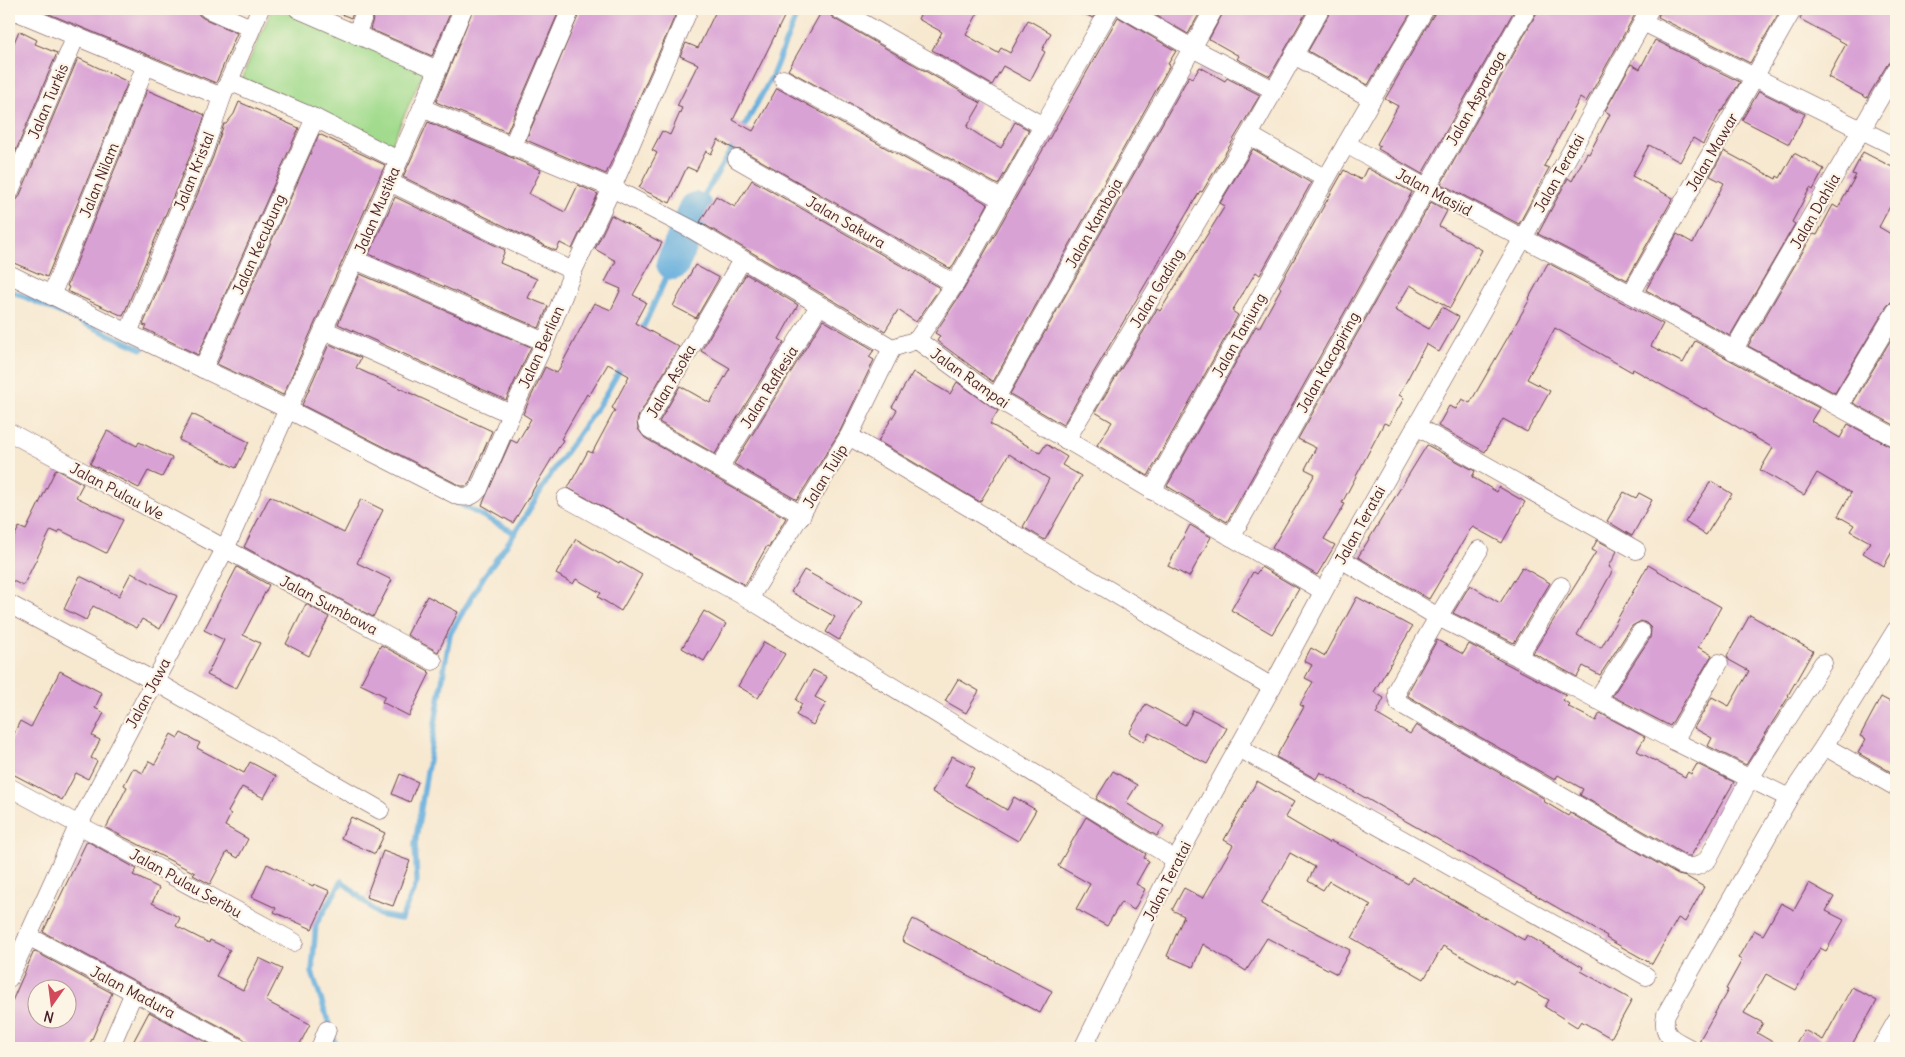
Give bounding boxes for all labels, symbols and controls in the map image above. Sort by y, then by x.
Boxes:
street label: Jalan Asparaga [1442,47,1510,149]
street label: Jalan Turkis [24,60,72,141]
street label: Jalan Mawar [1682,109,1742,195]
street label: Jalan Kristal [170,129,218,213]
street label: Jalan Teratai [1530,130,1588,216]
street label: Jalan Nilam [75,140,123,220]
street label: Jalan Mustika [350,163,404,256]
street label: Jalan Masjid [1393,164,1475,220]
street label: Jalan Dahlia [1786,170,1844,252]
street label: Jalan Kamboja [1061,174,1127,271]
street label: Jalan Kecubung [228,191,290,297]
street label: Jalan Sakura [803,192,889,252]
street label: Jalan Gading [1126,245,1188,331]
street label: Jalan Tanjung [1208,289,1270,381]
street label: Jalan Berlian [514,303,568,391]
street label: Jalan Kacapiring [1292,308,1364,416]
street label: Jalan Asoka [642,341,700,421]
street label: Jalan Raflesia [736,342,802,432]
street label: Jalan Rampai [927,344,1013,412]
street label: Jalan Tulip [799,441,851,511]
street label: Jalan Pulau We [67,458,167,524]
street label: Jalan Teratai [1331,482,1389,568]
street label: Jalan Sumbawa [277,571,381,639]
street label: Jalan Jawa [122,654,175,731]
street label: Jalan Teratai [1139,838,1195,924]
street label: Jalan Pulau Seribu [127,844,246,922]
street label: Jalan Madura [87,962,179,1022]
north arrow [28,980,78,1030]
text: N [42,1007,56,1027]

